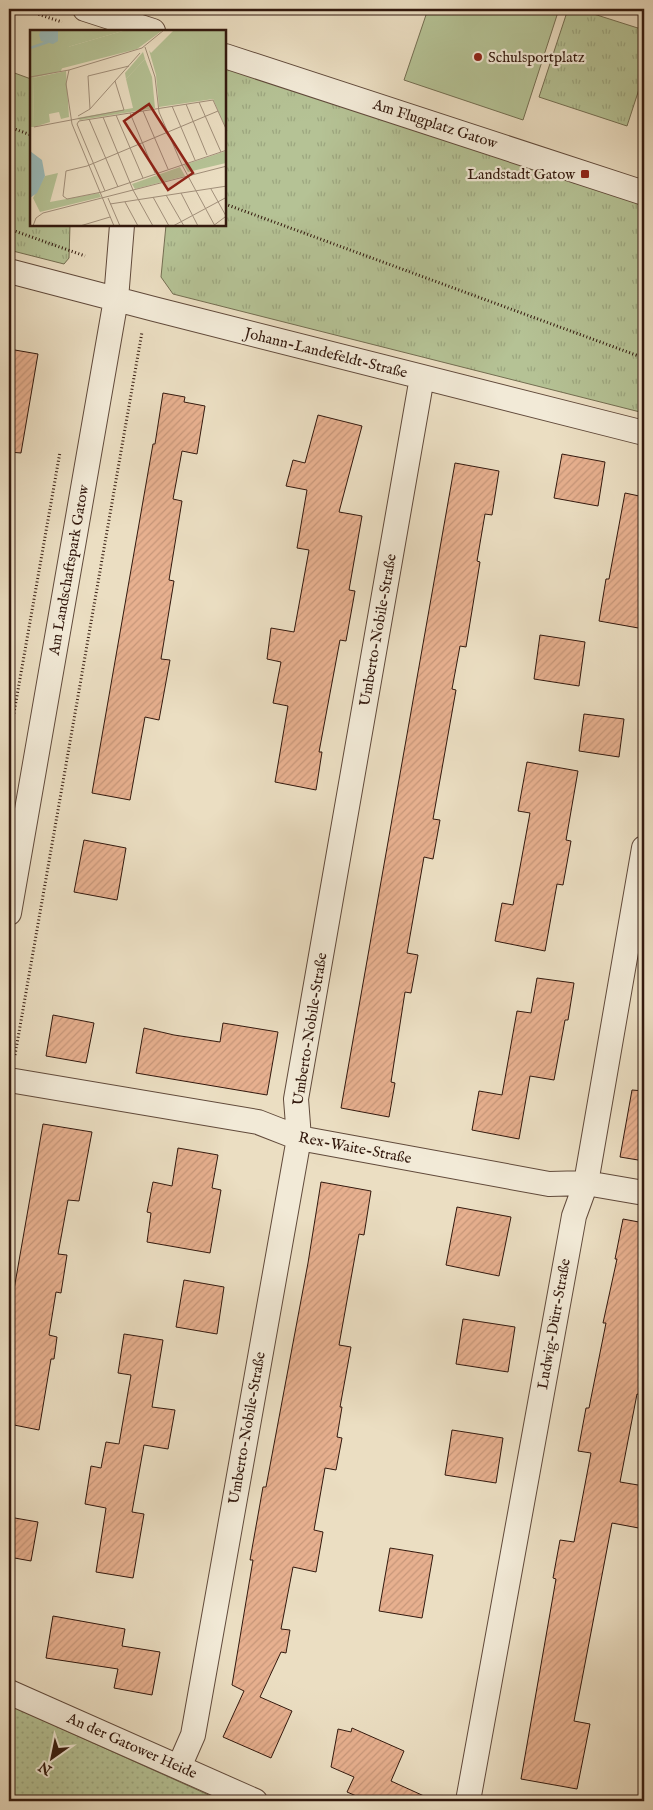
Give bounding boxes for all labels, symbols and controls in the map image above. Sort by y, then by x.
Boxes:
inset map [30,30,226,226]
place label: Schulsportplatz [488,48,585,67]
marker: Schulsportplatz [472,51,484,63]
street label: Am Flugplatz Gatow [369,95,501,153]
place label: Landstadt Gatow [467,165,576,184]
marker: Landstadt Gatow [579,168,591,180]
street label: Johann-Landefeldt-Straße [241,323,409,382]
street label: Am Landschaftspark Gatow [44,482,94,658]
street label: Umberto-Nobile-Straße [355,552,401,708]
street label: Umberto-Nobile-Straße [289,951,331,1107]
street label: Rex-Waite-Straße [297,1128,413,1168]
street label: Ludwig-Dürr-Straße [533,1257,575,1391]
street label: Umberto-Nobile-Straße [224,1350,270,1506]
street label: An der Gatower Heide [63,1708,200,1783]
north arrow [28,1732,78,1782]
text: N [35,1757,56,1779]

